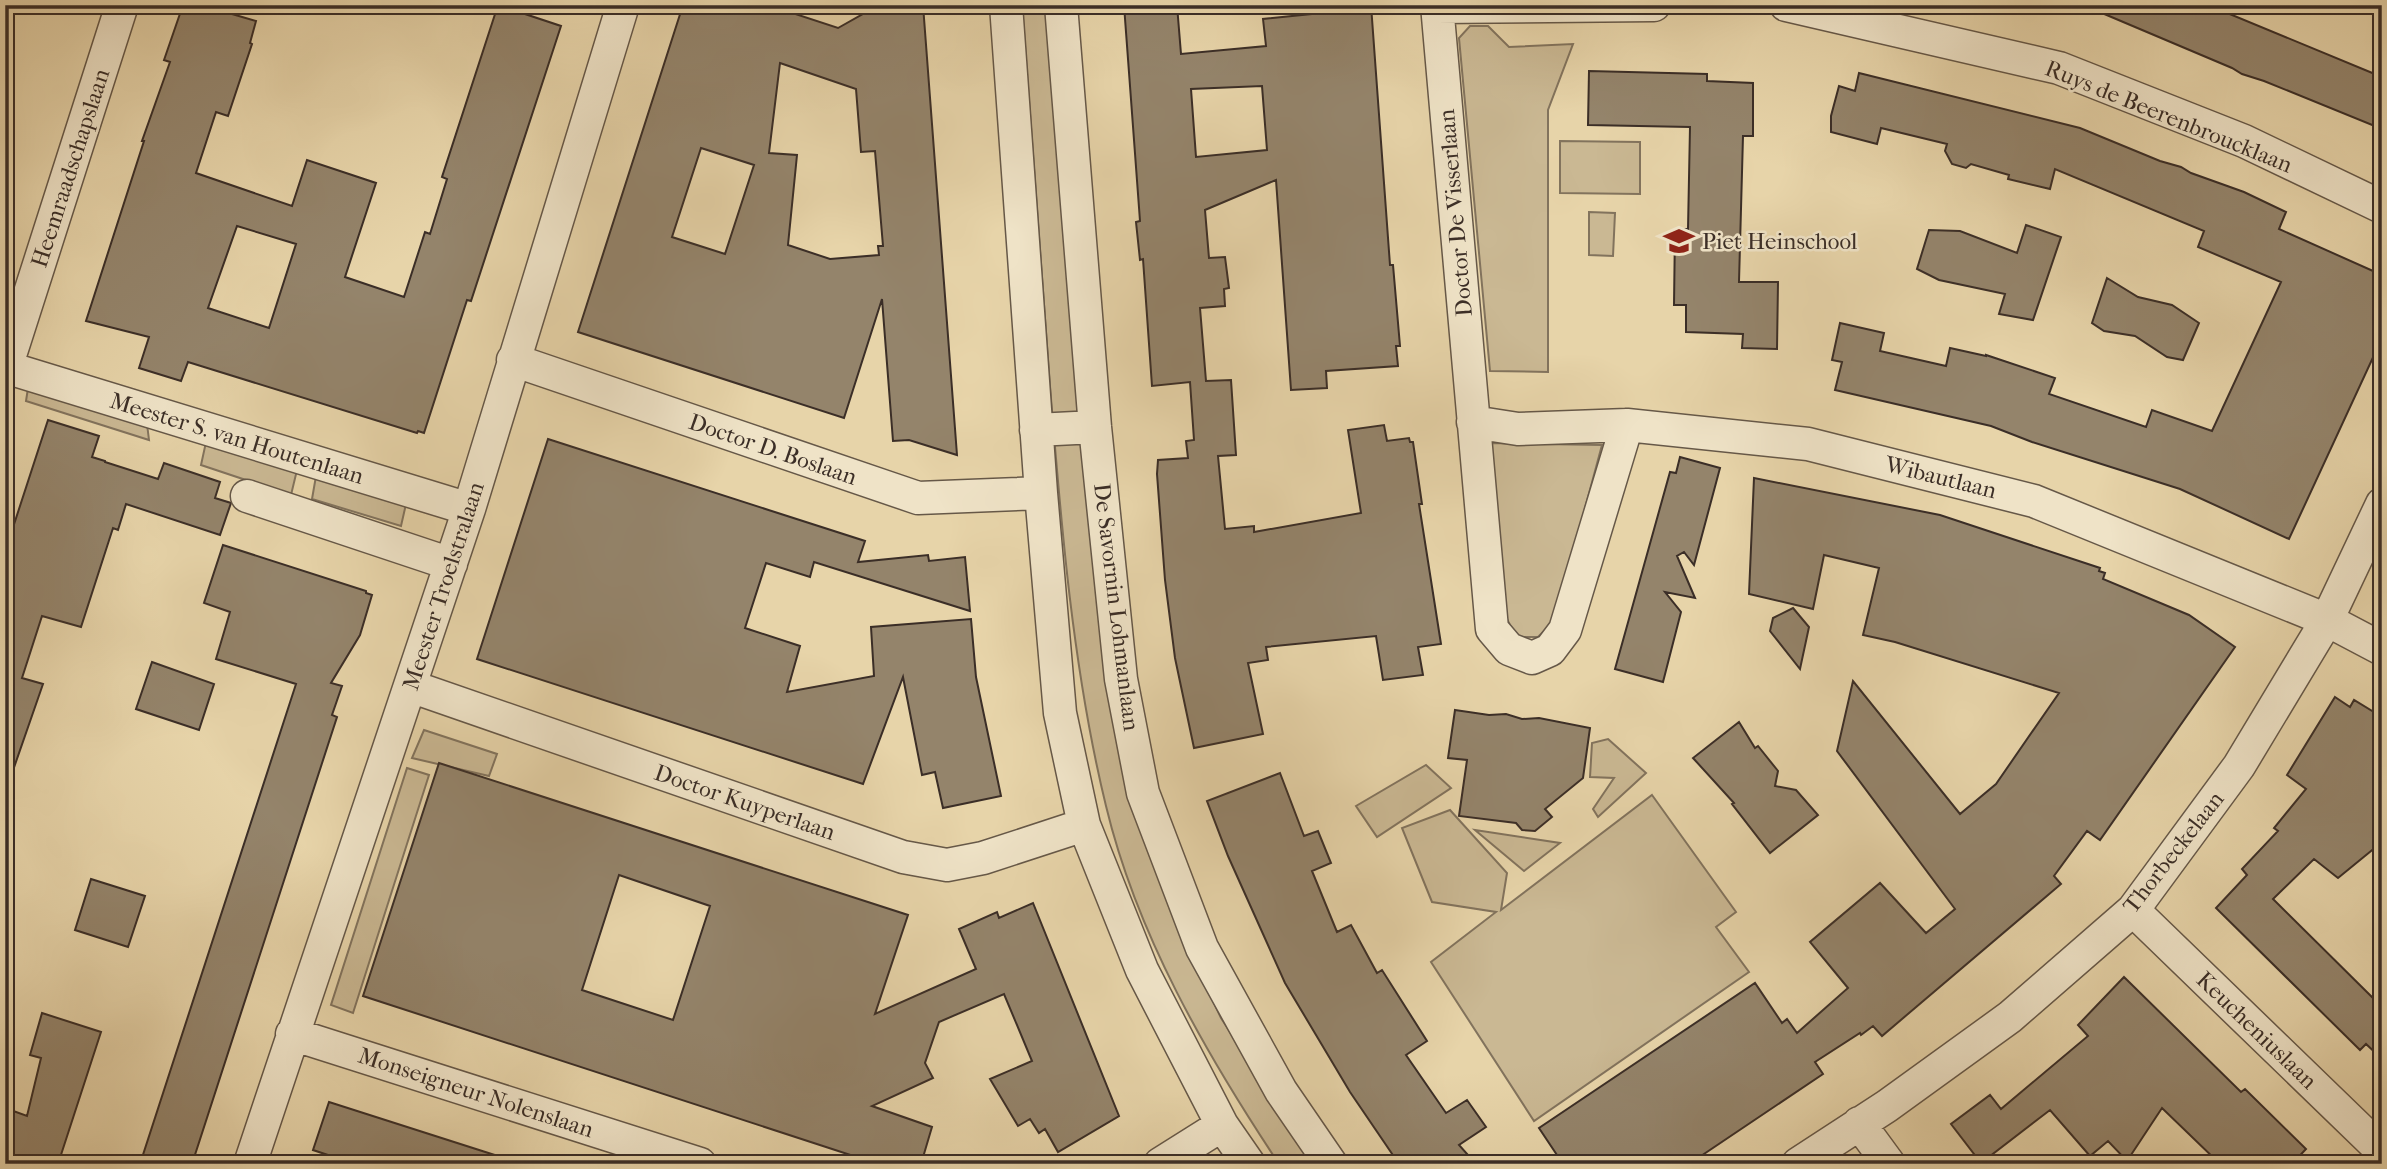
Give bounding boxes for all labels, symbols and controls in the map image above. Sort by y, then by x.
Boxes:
street label: Ruys de Beerenbroucklaan [2041,54,2297,179]
street label: Heemraadschapslaan [26,65,116,271]
street label: Doctor De Visserlaan [1433,107,1478,318]
school or university icon: Piet Heinschool [1662,224,1696,258]
place label: Piet Heinschool [1702,228,1858,255]
street label: Meester S. van Houtenlaan [107,387,368,490]
street label: Doctor D. Boslaan [685,408,861,491]
street label: Wibautlaan [1881,450,2000,505]
street label: Meester Troelstralaan [397,478,490,694]
street label: De Savornin Lohmanlaan [1088,482,1145,733]
street label: Doctor Kuyperlaan [651,759,839,846]
street label: Thorbeckelaan [2117,785,2230,919]
street label: Keucheniuslaan [2191,966,2323,1095]
street label: Monseigneur Nolenslaan [355,1042,597,1143]

